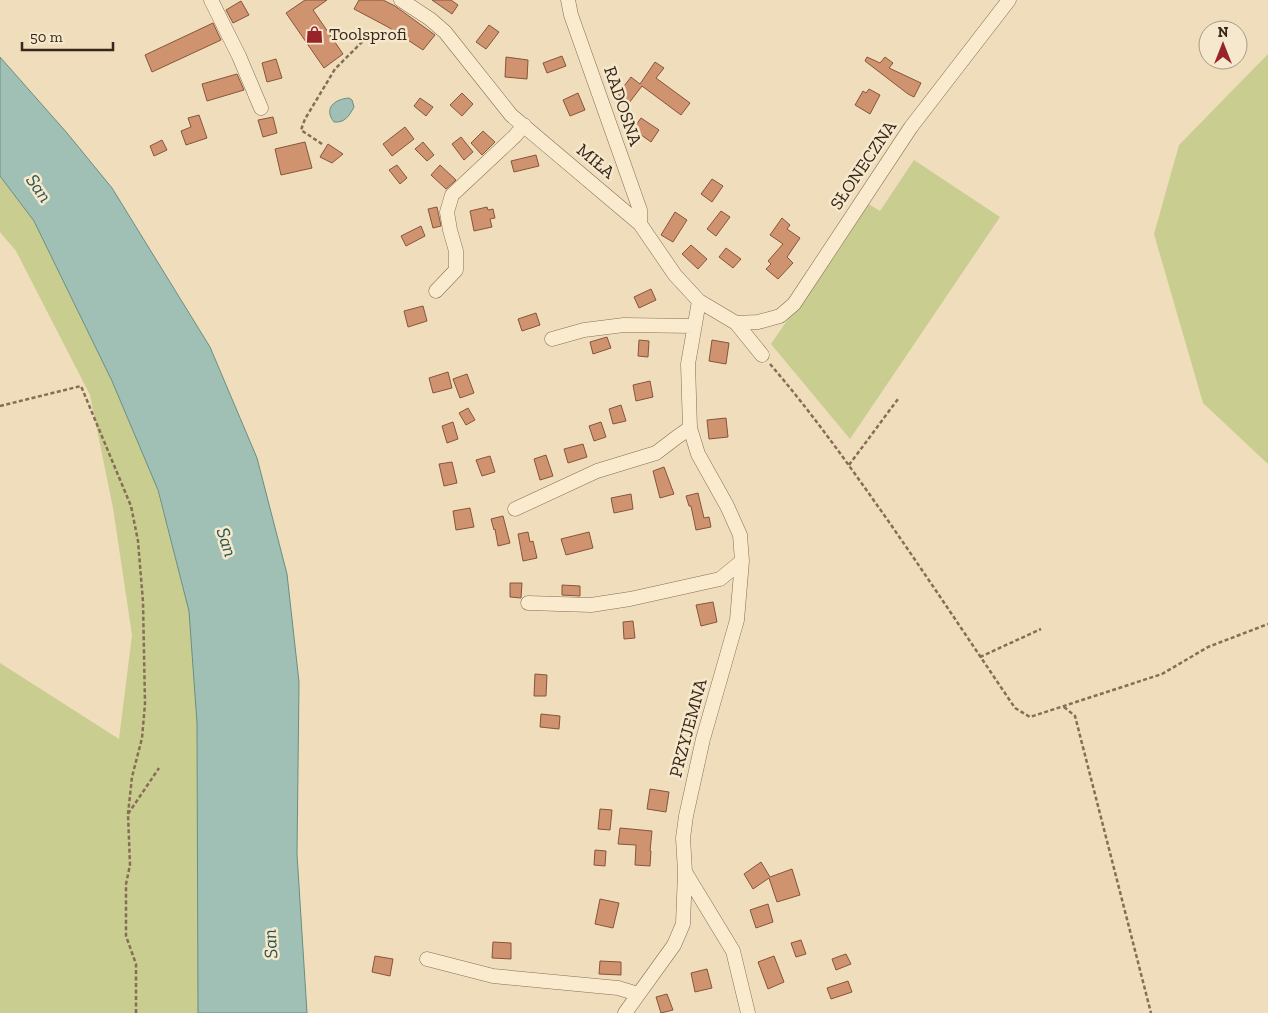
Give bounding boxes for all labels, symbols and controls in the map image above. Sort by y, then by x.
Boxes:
scale bar [22,20,114,52]
north arrow [1198,20,1248,70]
place label: Toolsprofi [329,23,407,45]
shop icon: Toolsprofi [305,24,325,44]
text: N [1218,24,1229,41]
text: 50 m [30,28,63,46]
street label: RADOSNA [599,63,647,149]
street label: SŁONECZNA [825,116,901,214]
street label: MIŁA [572,139,620,184]
water label: San [21,169,57,207]
water label: San [212,524,243,560]
street label: PRZYJEMNA [664,676,712,780]
water label: San [257,928,283,960]

